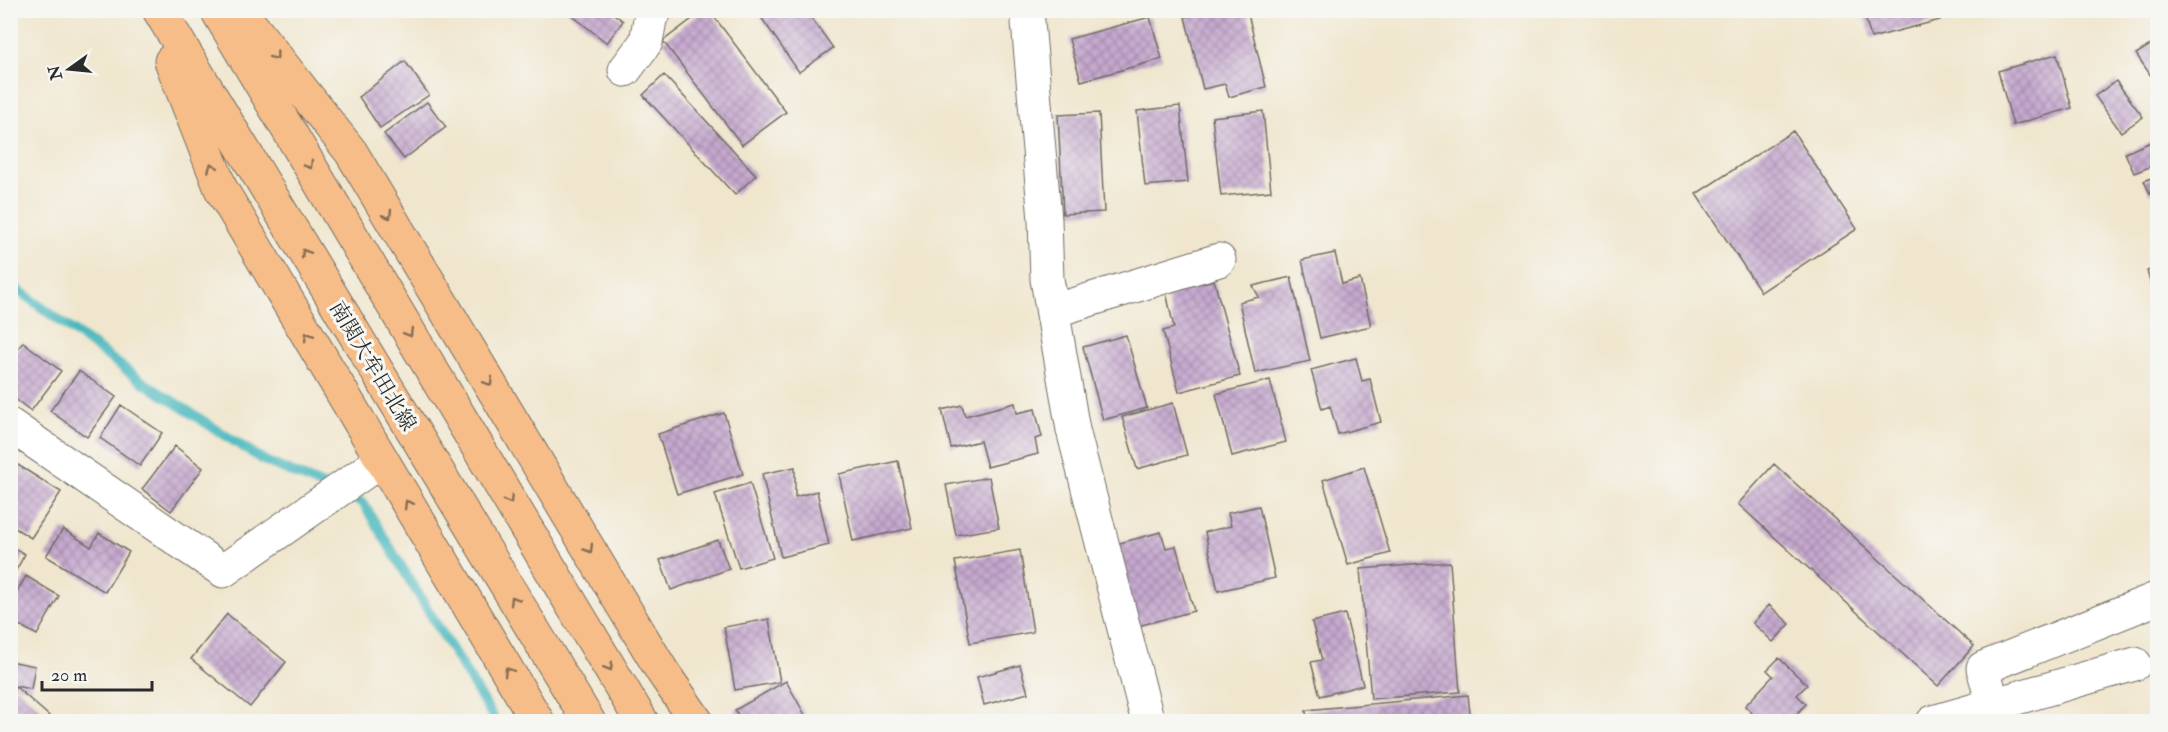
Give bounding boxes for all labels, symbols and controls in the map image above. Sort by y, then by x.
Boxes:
north arrow [39,39,99,99]
one-way arrow [268,50,279,61]
text: N [44,62,67,83]
one-way arrow [302,159,314,169]
one-way arrow [207,162,219,173]
one-way arrow [381,209,393,219]
one-way arrow [300,249,312,259]
street label: 南関大牟田北線 [323,296,422,436]
one-way arrow [402,327,413,337]
one-way arrow [304,332,316,342]
one-way arrow [481,376,493,386]
one-way arrow [501,494,513,504]
one-way arrow [404,500,415,510]
one-way arrow [582,543,594,553]
one-way arrow [509,596,521,606]
scale bar [42,654,152,692]
one-way arrow [602,661,614,671]
text: 20 m [51,664,87,687]
one-way arrow [503,667,515,677]

